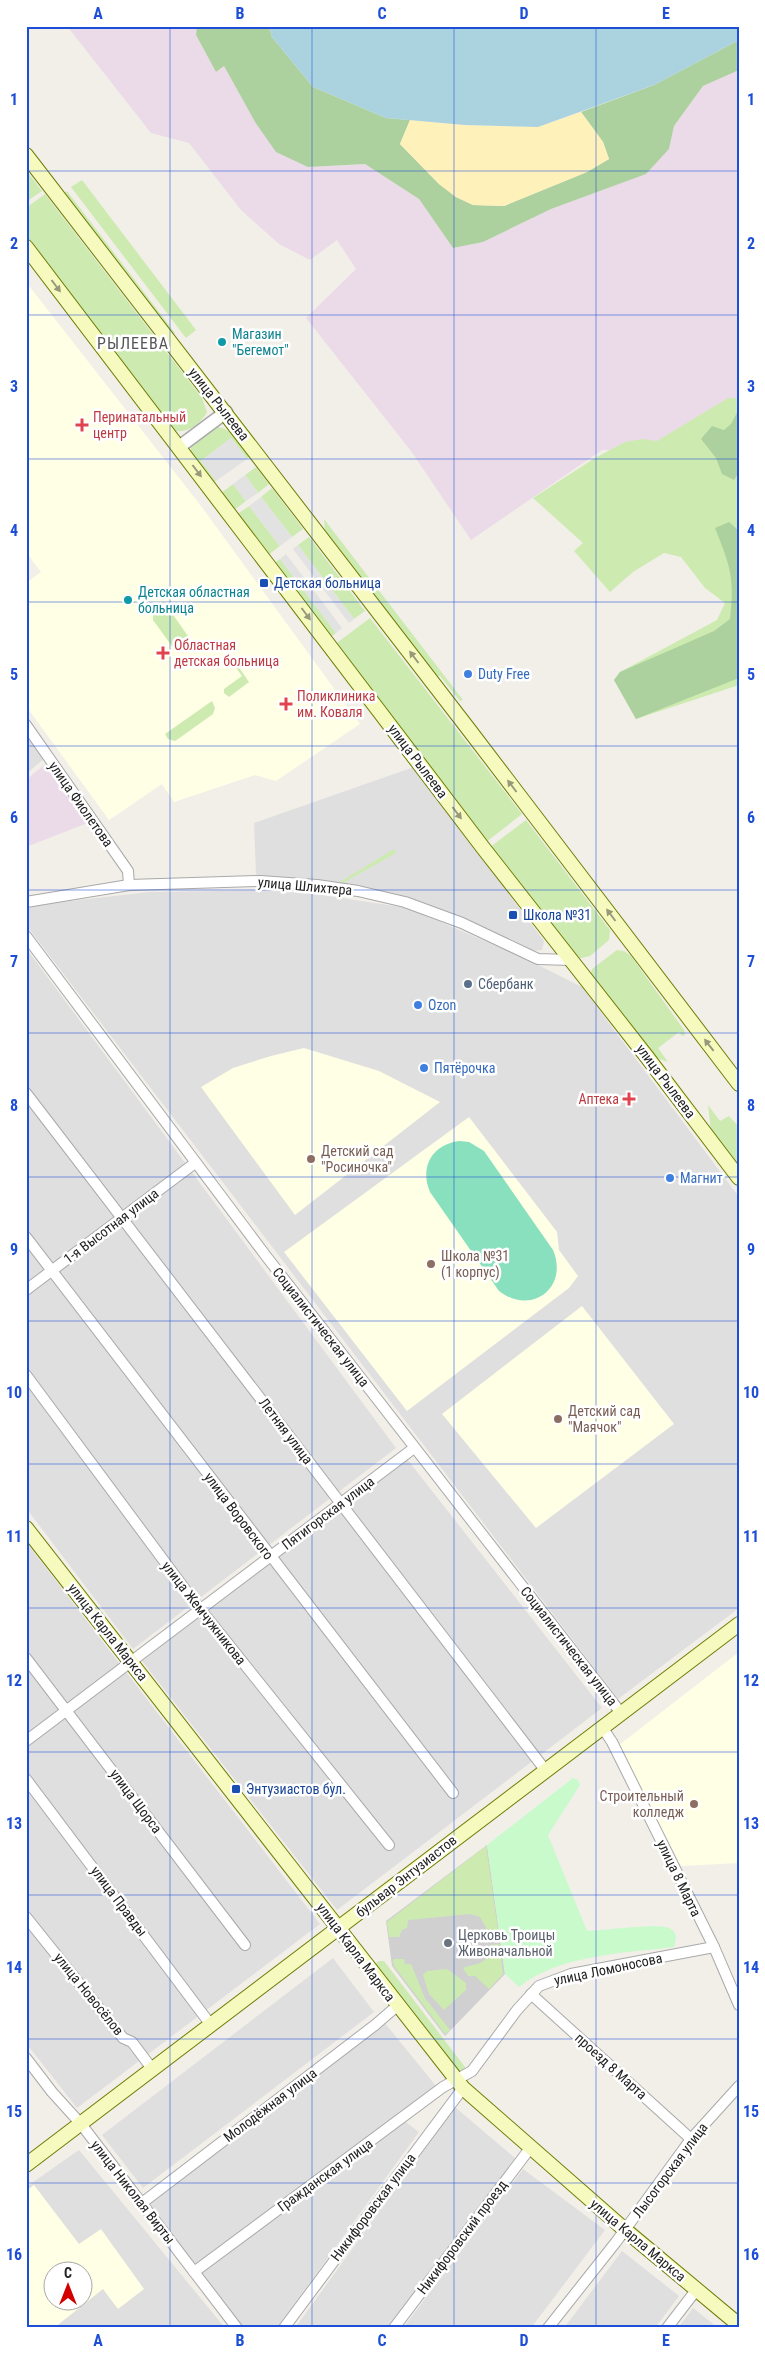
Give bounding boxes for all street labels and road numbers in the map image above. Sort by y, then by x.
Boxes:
street label: улица Рылеева [185,364,253,444]
street label: улица Рылеева [385,721,451,801]
street label: улица Фиолетова [46,758,116,850]
street label: улица Шлихтера [257,874,353,898]
street label: улица Рылеева [633,1041,699,1121]
street label: 1-я Высотная улица [60,1185,162,1267]
street label: Социалистическая улица [269,1264,373,1390]
street label: Летняя улица [256,1395,316,1467]
street label: улица Воровского [201,1469,277,1563]
street label: Пятигорская улица [279,1473,377,1553]
street label: улица Жемчужникова [159,1558,249,1668]
street label: улица Карла Маркса [65,1580,151,1684]
street label: Социалистическая улица [517,1583,621,1709]
street label: улица Щорса [107,1766,165,1836]
street label: бульвар Энтузиастов [352,1832,460,1920]
street label: улица 8 Марта [654,1837,704,1919]
street label: улица Правды [87,1863,151,1939]
street label: улица Карла Маркса [314,1899,398,2005]
street label: улица Новосёлов [51,1950,127,2038]
street label: улица Ломоносова [552,1950,664,1988]
street label: проезд 8 Марта [572,2030,650,2102]
street label: Молодёжная улица [220,2065,320,2145]
street label: Лысогорская улица [629,2120,711,2220]
street label: Гражданская улица [274,2135,376,2215]
street label: улица Николая Вирты [88,2137,178,2247]
street label: Никифоровская улица [327,2150,419,2264]
street label: Никифоровский проезд [414,2176,510,2297]
street label: улица Карла Маркса [587,2195,689,2285]

